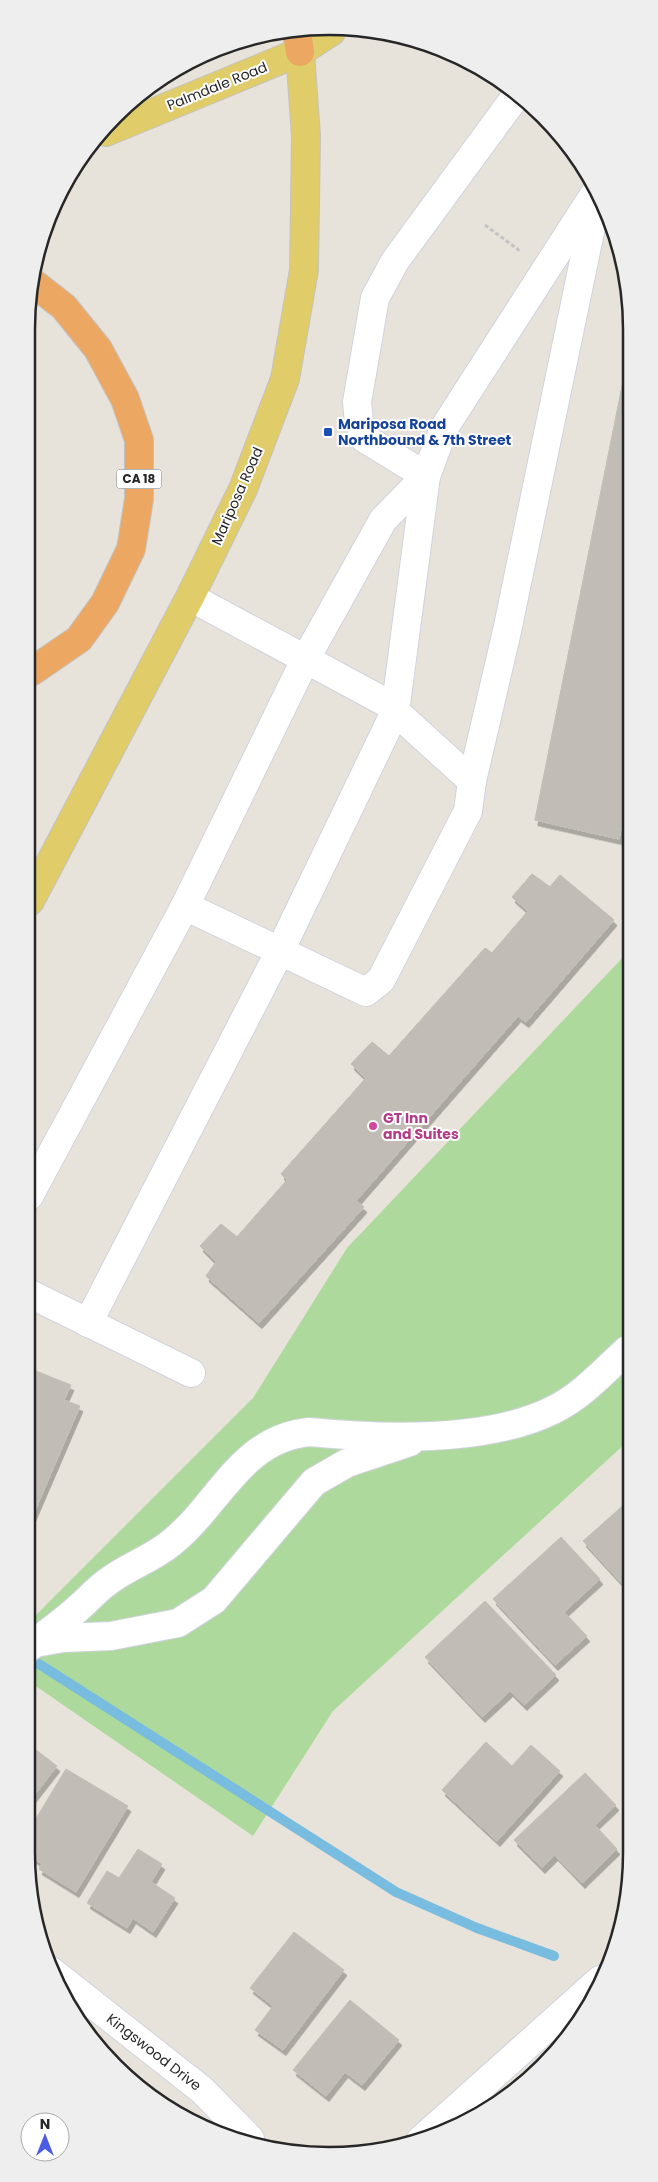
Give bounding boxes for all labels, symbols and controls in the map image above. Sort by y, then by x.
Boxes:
street label: Palmdale Road [164,57,270,115]
place label: Mariposa Road Northbound & 7th Street [338,414,512,450]
marker: Mariposa Road Northbound & 7th Street [322,426,334,438]
street label: Mariposa Road [206,444,268,548]
road number: CA 18 [116,469,162,488]
place label: GT Inn and Suites [383,1108,459,1144]
marker: GT Inn and Suites [367,1120,379,1132]
street label: Kingswood Drive [102,2009,206,2096]
north arrow [20,2112,70,2162]
text: N [40,2114,50,2134]

